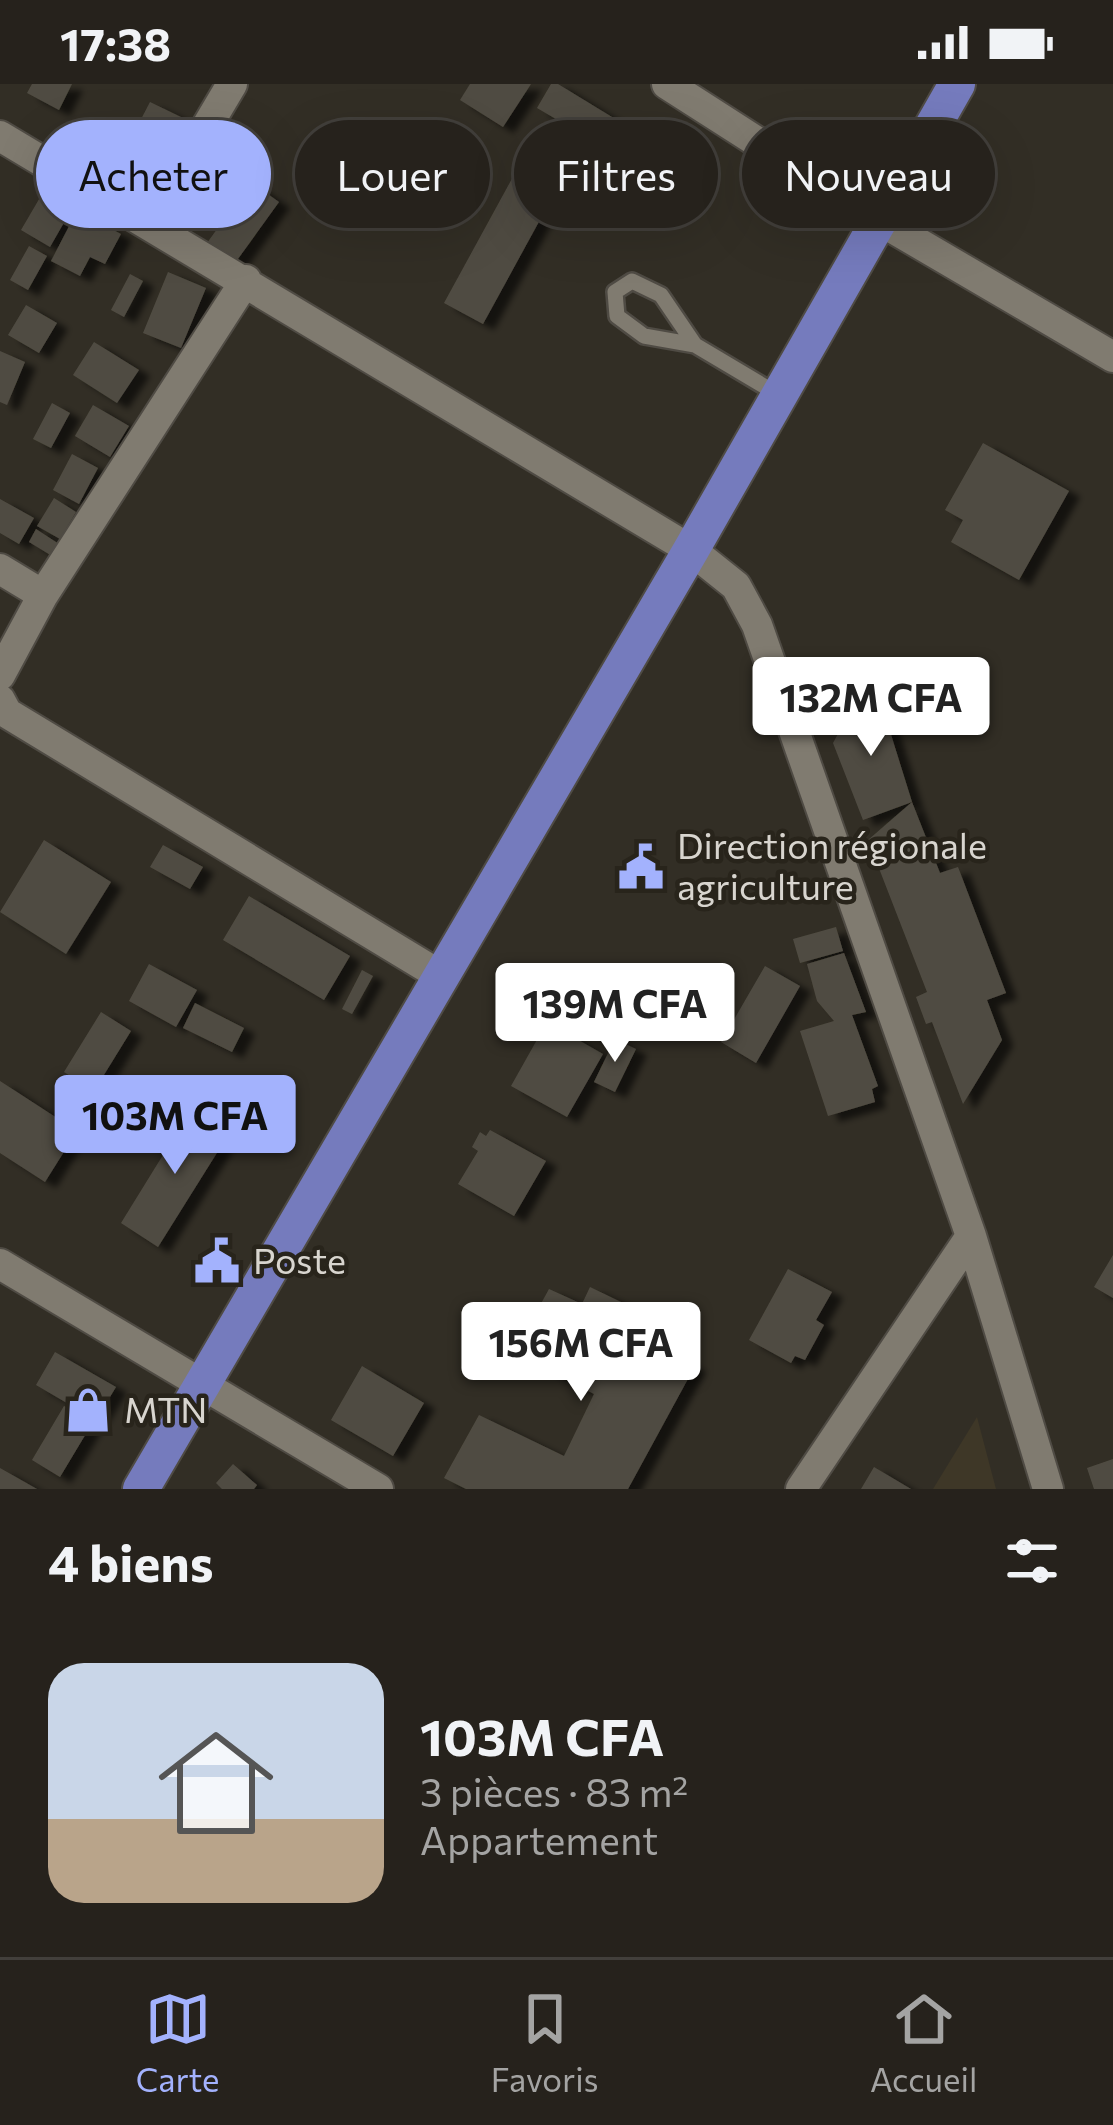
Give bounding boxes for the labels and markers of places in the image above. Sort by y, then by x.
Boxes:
pin: 132M CFA [747,657,995,759]
place label: Direction régionale agriculture [677,822,987,907]
public building icon: Direction régionale agriculture [616,842,666,892]
pin: 139M CFA [491,963,739,1065]
pin: 103M CFA [51,1075,299,1177]
public building icon: Poste [192,1236,242,1286]
place label: Poste [253,1237,346,1281]
pin: 156M CFA [457,1302,705,1404]
shop icon: MTN [63,1385,113,1435]
place label: MTN [124,1386,207,1430]

